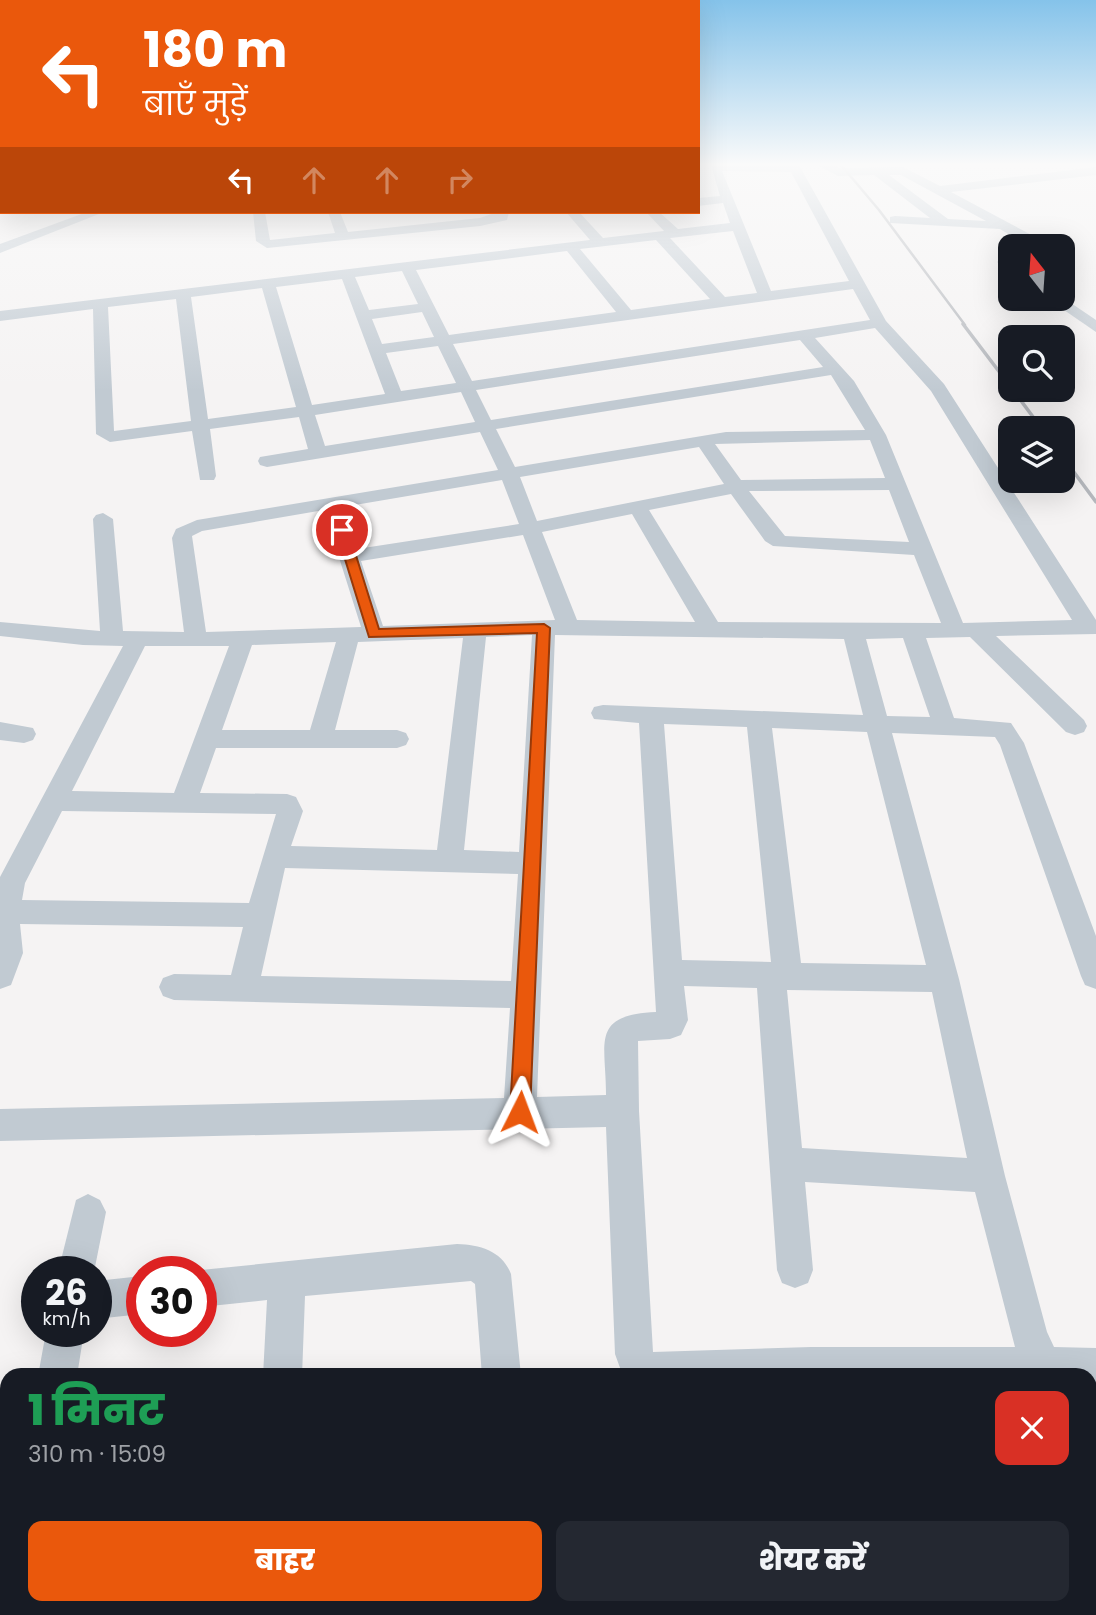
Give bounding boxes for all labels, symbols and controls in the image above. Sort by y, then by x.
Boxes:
text: 180 m [143,16,287,84]
icon: left [28,28,119,119]
text: बाएँ मुड़ें [143,81,247,126]
icon: left [222,161,260,199]
icon: ahead [295,161,333,199]
icon: ahead [368,161,406,199]
icon: right [441,161,479,199]
north arrow [998,234,1074,312]
map controls [998,234,1075,493]
button: search [998,325,1075,402]
button: layers [998,416,1075,493]
pin [312,500,372,560]
icon: arrive [323,511,361,549]
position arrow [483,1075,557,1149]
speed limit sign: 30 [126,1256,217,1347]
text: 26 [45,1268,88,1317]
text: km/h [43,1306,90,1331]
text: 1 मिनट [28,1381,164,1440]
button: close [995,1391,1069,1465]
text: 310 m · 15:09 [28,1438,166,1470]
button: बाहर [28,1521,542,1601]
button: शेयर करें [556,1521,1069,1601]

